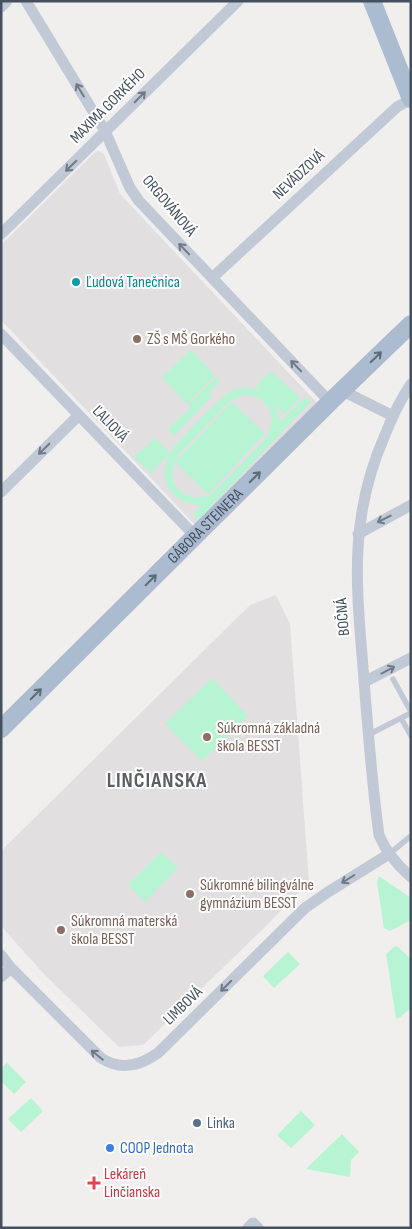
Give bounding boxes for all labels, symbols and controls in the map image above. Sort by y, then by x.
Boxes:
street label: MAXIMA GORKÉHO [66,64,150,148]
one-way arrow [75,83,85,97]
one-way arrow [134,91,146,104]
street label: NEVÄDZOVÁ [269,146,329,204]
one-way arrow [65,160,77,172]
street label: ORGOVÁNOVÁ [138,172,200,241]
one-way arrow [178,242,190,255]
place label: Ľudová Tanečnica [86,273,180,292]
marker: Ľudová Tanečnica [70,276,82,288]
place label: ZŠ s MŠ Gorkého [147,330,235,349]
marker: ZŠ s MŠ Gorkého [131,333,143,345]
one-way arrow [370,351,382,363]
one-way arrow [290,360,302,373]
street label: ĽALIOVÁ [88,402,132,446]
one-way arrow [39,443,51,455]
one-way arrow [248,471,261,483]
street label: GÁBORA STEINERA [164,484,247,567]
one-way arrow [377,515,392,524]
one-way arrow [145,574,157,586]
street label: BOČNÁ [332,597,354,637]
one-way arrow [380,665,395,675]
one-way arrow [29,689,41,701]
place label: Súkromná základná škola BESST [217,719,320,756]
marker: Súkromná základná škola BESST [201,731,213,743]
district label: LINČIANSKA [107,768,207,793]
one-way arrow [341,875,355,885]
place label: Súkromné bilingválne gymnázium BESST [200,876,314,913]
marker: Súkromné bilingválne gymnázium BESST [184,888,196,900]
place label: Súkromná materská škola BESST [71,912,177,949]
marker: Súkromná materská škola BESST [55,924,67,936]
one-way arrow [220,980,232,992]
street label: LIMBOVÁ [159,983,207,1029]
one-way arrow [91,1049,104,1060]
place label: Linka [207,1114,235,1133]
marker: Linka [191,1117,203,1129]
place label: COOP Jednota [120,1139,194,1158]
marker: COOP Jednota [104,1142,116,1154]
place label: Lekáreň Linčianska [104,1165,160,1202]
marker: Lekáreň Linčianska [88,1177,100,1189]

